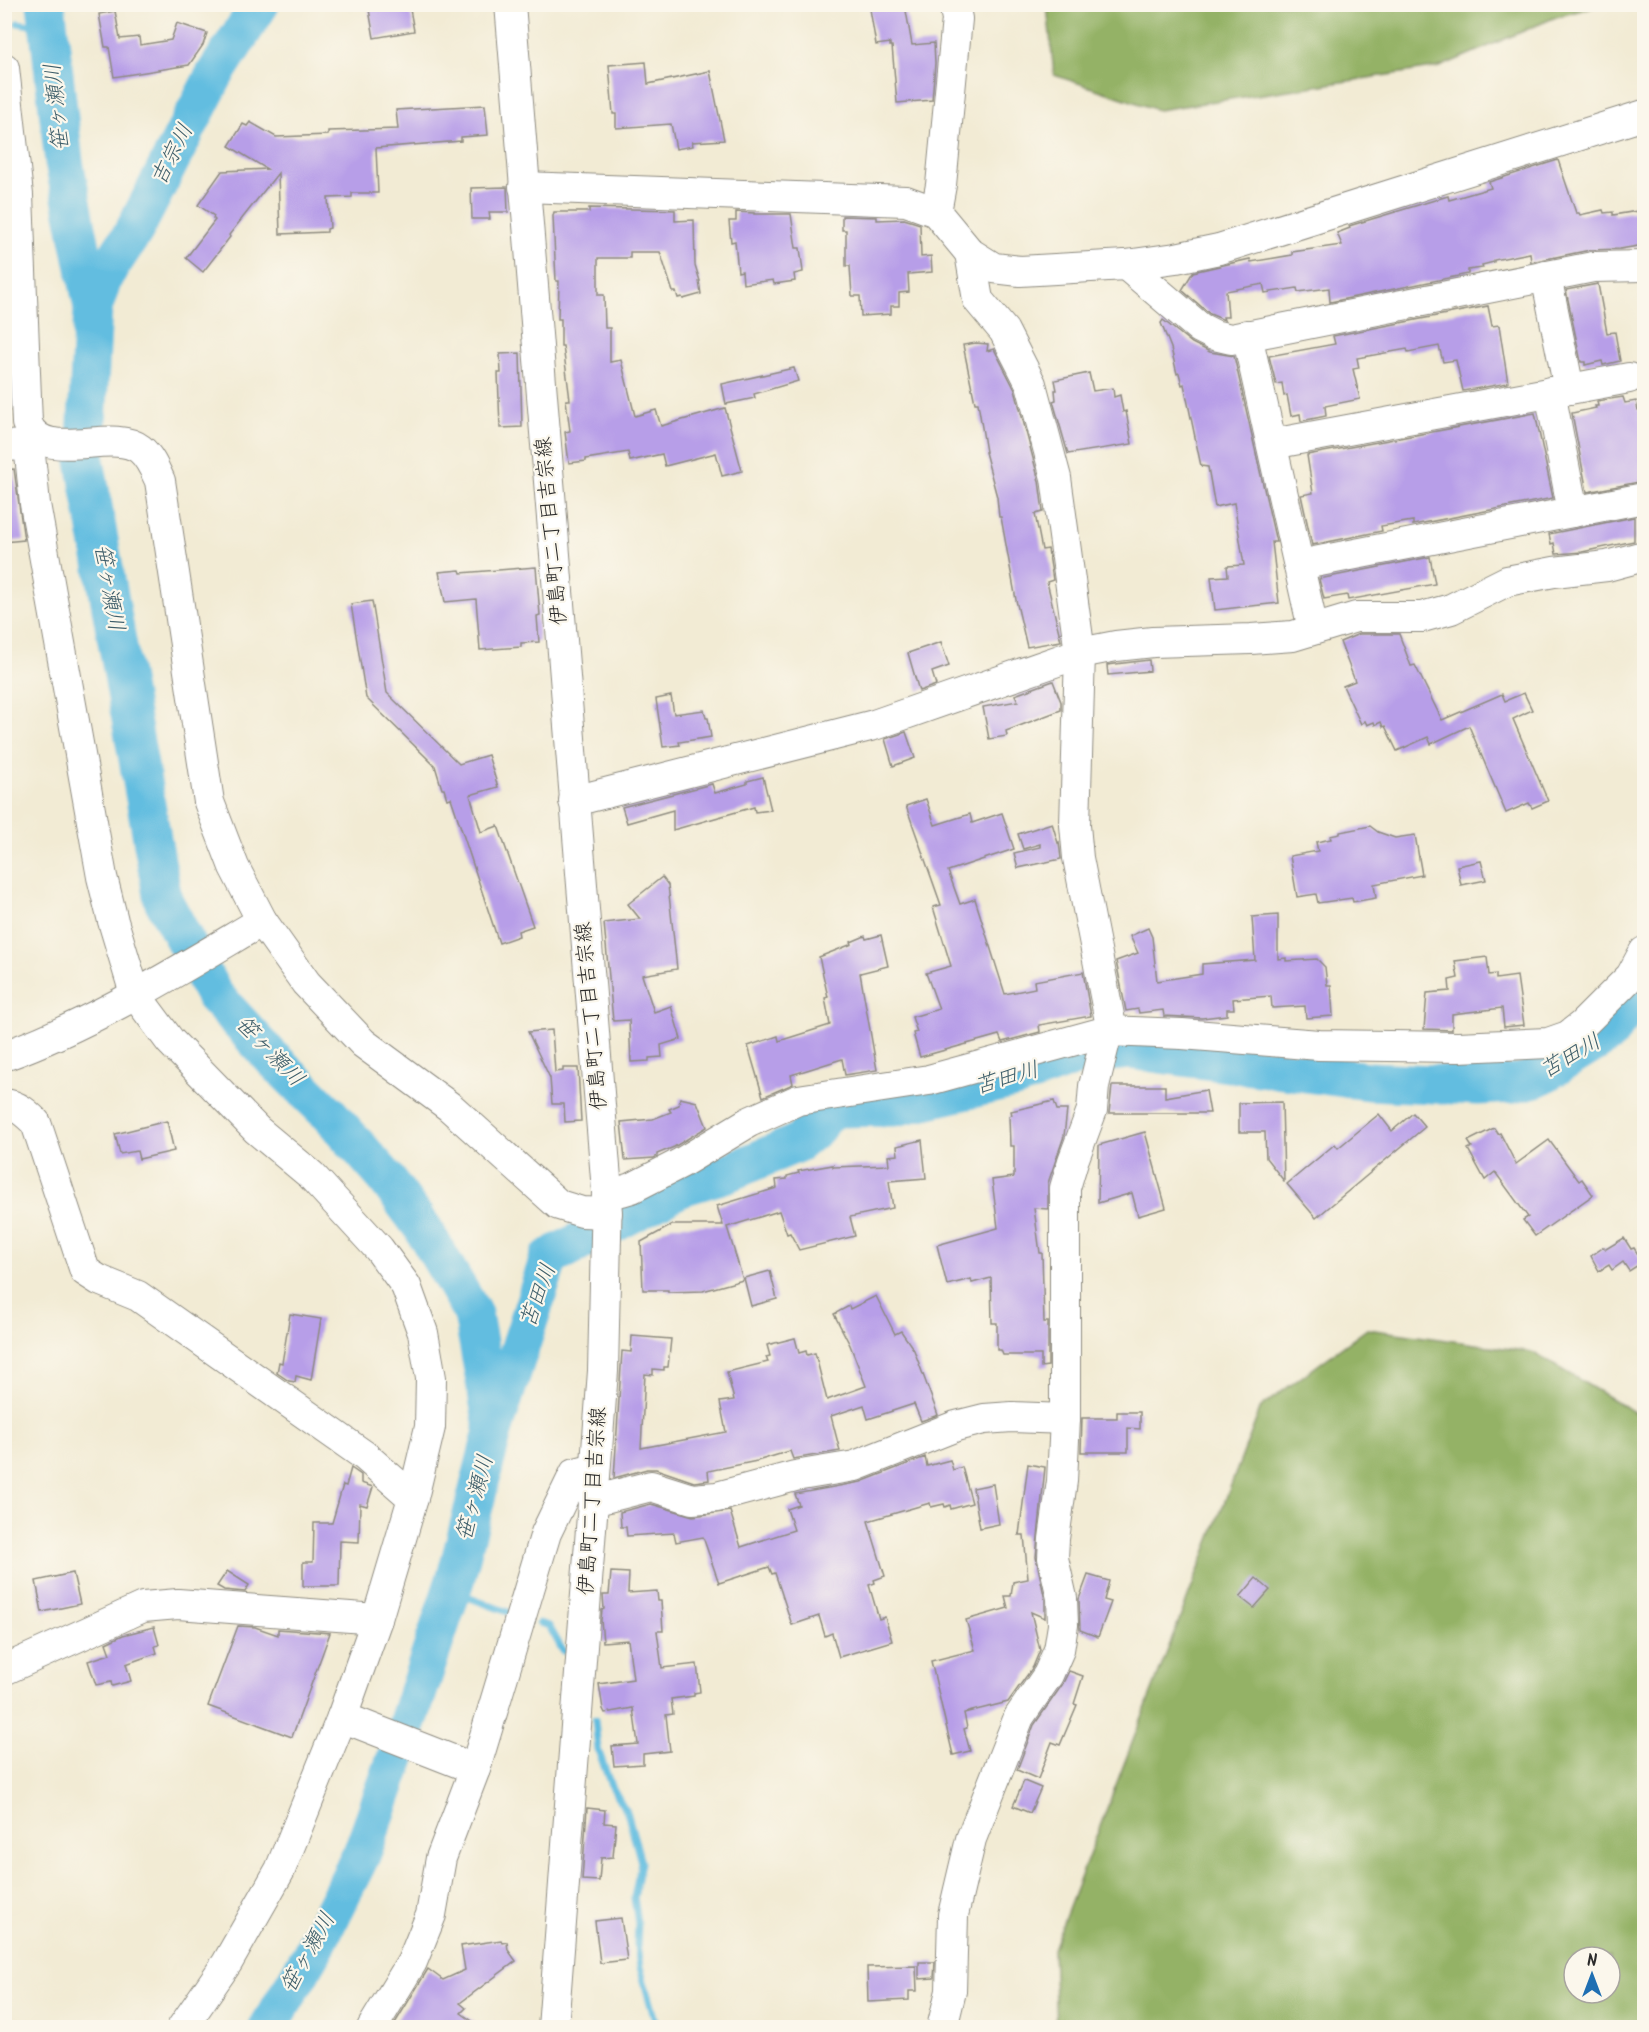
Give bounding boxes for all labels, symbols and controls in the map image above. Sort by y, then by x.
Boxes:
water label: 笹ヶ瀬川 [36,61,80,153]
water label: 吉宗川 [142,118,204,192]
street label: 伊島町二丁目吉宗線 [527,435,577,627]
water label: 笹ヶ瀬川 [83,542,133,634]
street label: 伊島町二丁目吉宗線 [567,920,617,1112]
water label: 笹ヶ瀬川 [226,1008,312,1096]
water label: 苫田川 [1534,1025,1608,1089]
water label: 苫田川 [970,1053,1044,1105]
water label: 苫田川 [511,1259,567,1333]
street label: 伊島町二丁目吉宗線 [570,1406,616,1596]
water label: 笹ヶ瀬川 [448,1451,504,1545]
water label: 笹ヶ瀬川 [272,1906,346,2000]
north arrow [1562,1945,1622,2005]
text: N [1587,1949,1597,1974]

